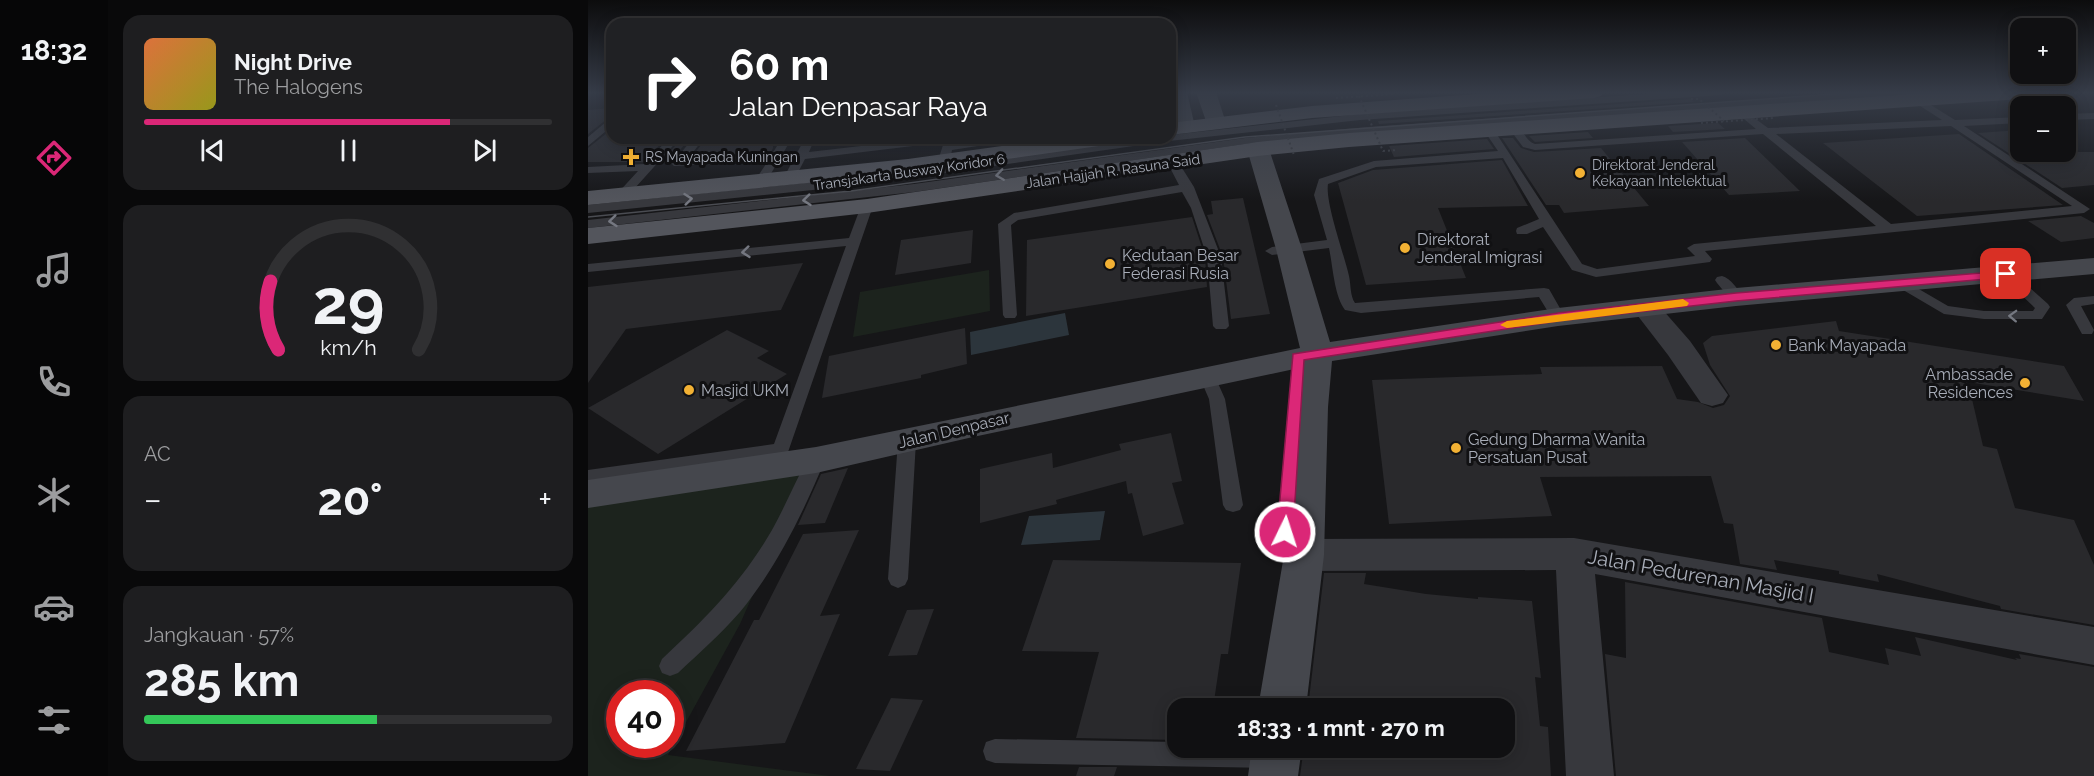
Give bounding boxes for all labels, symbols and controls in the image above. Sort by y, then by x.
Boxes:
map controls [2010,18,2076,162]
button: + [2010,18,2076,84]
text: 18:32 [21,35,87,66]
text: 60 m [729,41,829,90]
icon: right [630,42,708,120]
text: Night Drive [234,49,352,75]
text: The Halogens [234,75,363,99]
text: Jalan Denpasar Raya [729,91,988,122]
button: − [2010,96,2076,162]
icon: previous [196,134,229,167]
icon: pause [332,134,365,167]
icon: next [468,134,501,167]
icon: directions [33,137,75,179]
marker: RS Mayapada Kuningan [622,148,640,166]
place label: RS Mayapada Kuningan [645,149,798,165]
street label: Transjakarta Busway Koridor 6 [812,151,1006,193]
street label: Jalan Hajjah R. Rasuna Said [1025,151,1201,191]
place label: Direktorat Jenderal Kekayaan Intelektual [1592,157,1726,189]
marker: Direktorat Jenderal Kekayaan Intelektual [1573,166,1587,180]
one-way arrow [996,168,1005,180]
one-way arrow [683,193,693,206]
one-way arrow [803,193,812,206]
one-way arrow [609,214,618,227]
place label: Direktorat Jenderal Imigrasi [1417,230,1542,267]
marker: Direktorat Jenderal Imigrasi [1398,241,1412,255]
one-way arrow [742,245,751,258]
place label: Kedutaan Besar Federasi Rusia [1122,246,1239,283]
pin [1980,248,2031,299]
icon: music [33,249,75,291]
marker: Kedutaan Besar Federasi Rusia [1103,257,1117,271]
icon: arrive [1989,257,2022,290]
text: 29 [312,265,384,339]
one-way arrow [2008,309,2017,322]
text: km/h [320,335,376,360]
place label: Bank Mayapada [1788,336,1906,355]
marker: Bank Mayapada [1769,338,1783,352]
icon: phone [33,361,75,403]
place label: Ambassade Residences [1925,365,2013,402]
marker: Ambassade Residences [2018,376,2032,390]
place label: Masjid UKM [701,381,789,400]
marker: Masjid UKM [682,383,696,397]
street label: Jalan Denpasar [897,408,1012,452]
place label: Gedung Dharma Wanita Persatuan Pusat [1468,430,1645,467]
marker: Gedung Dharma Wanita Persatuan Pusat [1449,441,1463,455]
text: AC [144,442,171,466]
text: 20° [317,473,383,526]
icon: climate [33,474,75,516]
text: − [144,480,162,519]
text: + [538,480,552,519]
position arrow [1253,500,1317,564]
street label: Jalan Pedurenan Masjid I [1586,544,1816,608]
icon: car [33,586,75,628]
text: Jangkauan · 57% [144,623,294,647]
text: 285 km [144,654,299,707]
speed limit sign: 40 [606,680,684,758]
icon: filters [33,699,75,741]
text: 18:33 · 1 mnt · 270 m [1237,715,1445,741]

